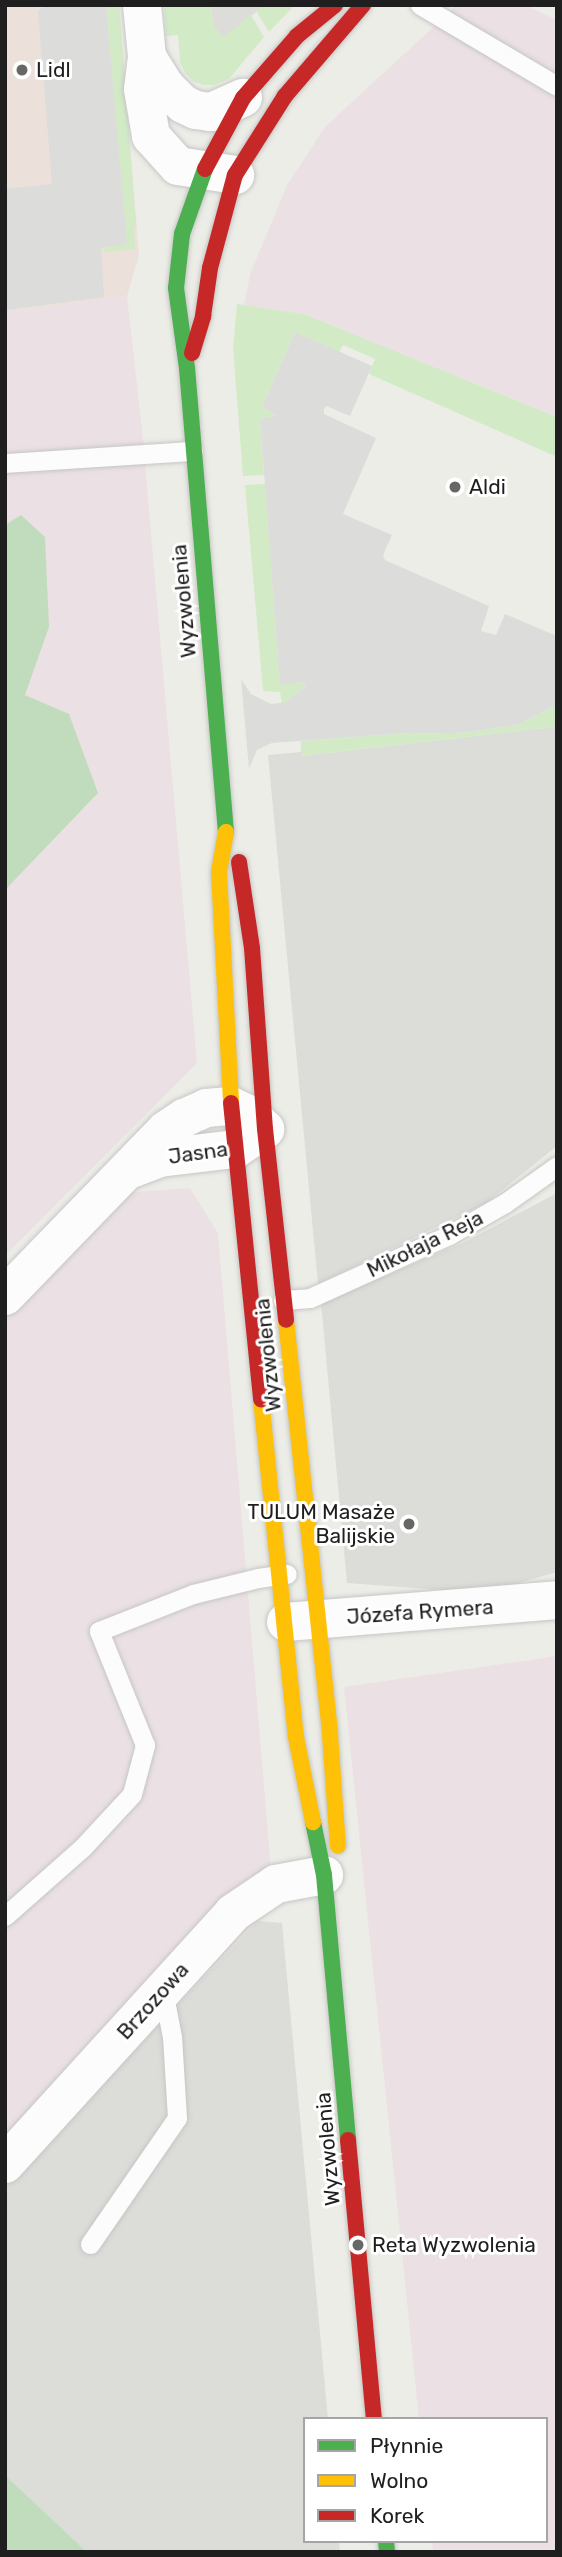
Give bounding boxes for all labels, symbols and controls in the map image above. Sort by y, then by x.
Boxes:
place label: Lidl [36,57,71,83]
marker: Lidl [14,62,30,78]
place label: Aldi [469,474,506,500]
marker: Aldi [447,479,463,495]
street label: Wyzwolenia [166,543,202,659]
street label: Jasna [167,1136,229,1170]
street label: Mikołaja Reja [363,1205,487,1283]
street label: Wyzwolenia [250,1297,286,1413]
place label: TULUM Masaże Balijskie [247,1499,395,1549]
marker: TULUM Masaże Balijskie [401,1516,417,1532]
street label: Józefa Rymera [346,1594,494,1630]
street label: Brzozowa [112,1957,194,2045]
street label: Wyzwolenia [310,2091,346,2207]
place label: Reta Wyzwolenia [372,2232,536,2258]
marker: Reta Wyzwolenia [350,2237,366,2253]
legend [303,2417,548,2543]
text: Płynnie [370,2433,443,2458]
text: Wolno [370,2468,428,2493]
text: Korek [370,2503,424,2528]

